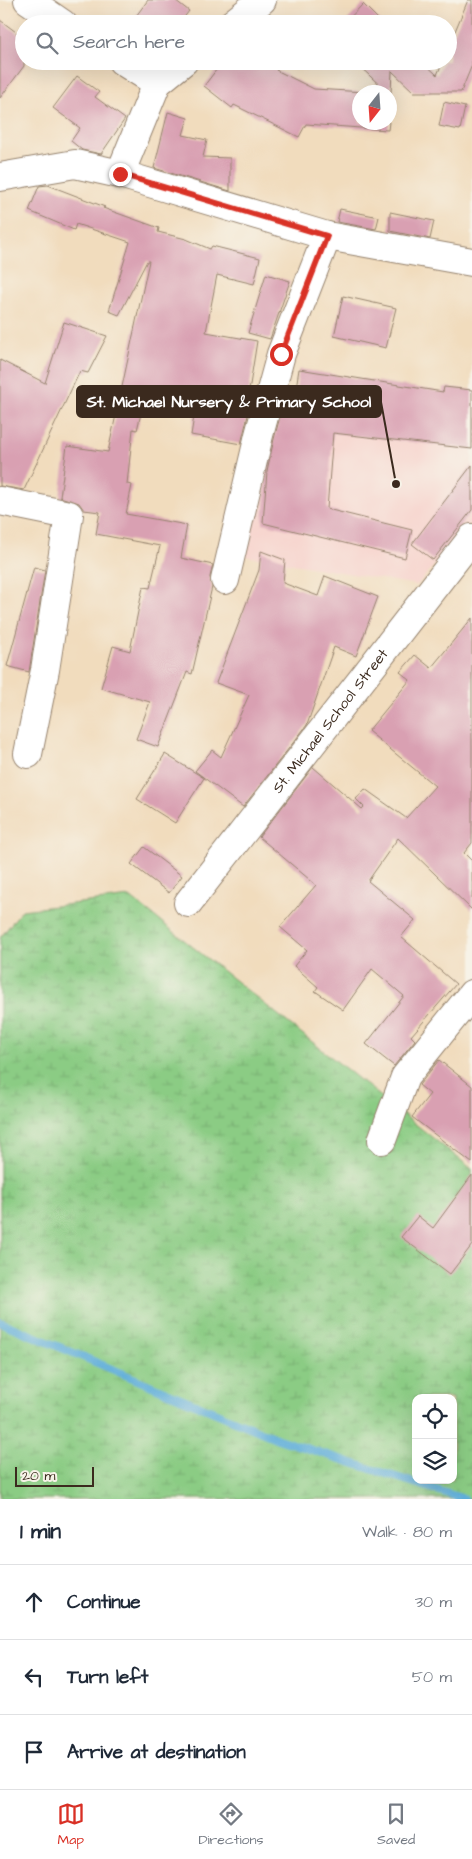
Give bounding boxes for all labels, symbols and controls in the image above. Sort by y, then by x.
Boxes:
search box [15,15,457,70]
icon: search [33,29,61,57]
text: Search here [73,29,185,56]
north arrow [352,85,397,130]
route end [109,163,132,186]
route start [270,343,293,366]
callout: St. Michael Nursery & Primary School [77,386,381,417]
text: St. Michael Nursery & Primary School [86,391,372,414]
street label: St. Michael School Street [267,644,393,798]
map controls [412,1394,457,1484]
button: locate [412,1394,457,1439]
button: layers [412,1439,457,1484]
scale bar [15,1464,94,1487]
text: 20 m [22,1466,55,1486]
text: 1 min [20,1517,61,1546]
text: Walk · 80 m [362,1521,452,1543]
icon: ahead [20,1588,48,1616]
text: Continue [67,1589,141,1616]
text: 30 m [415,1591,452,1613]
icon: left [20,1663,48,1691]
text: Turn left [67,1664,148,1691]
text: 50 m [412,1666,452,1688]
icon: arrive [20,1738,48,1766]
text: Arrive at destination [67,1739,246,1766]
tab: Map [57,1800,85,1850]
tab: Directions [198,1800,263,1850]
tab: Saved [377,1800,415,1850]

